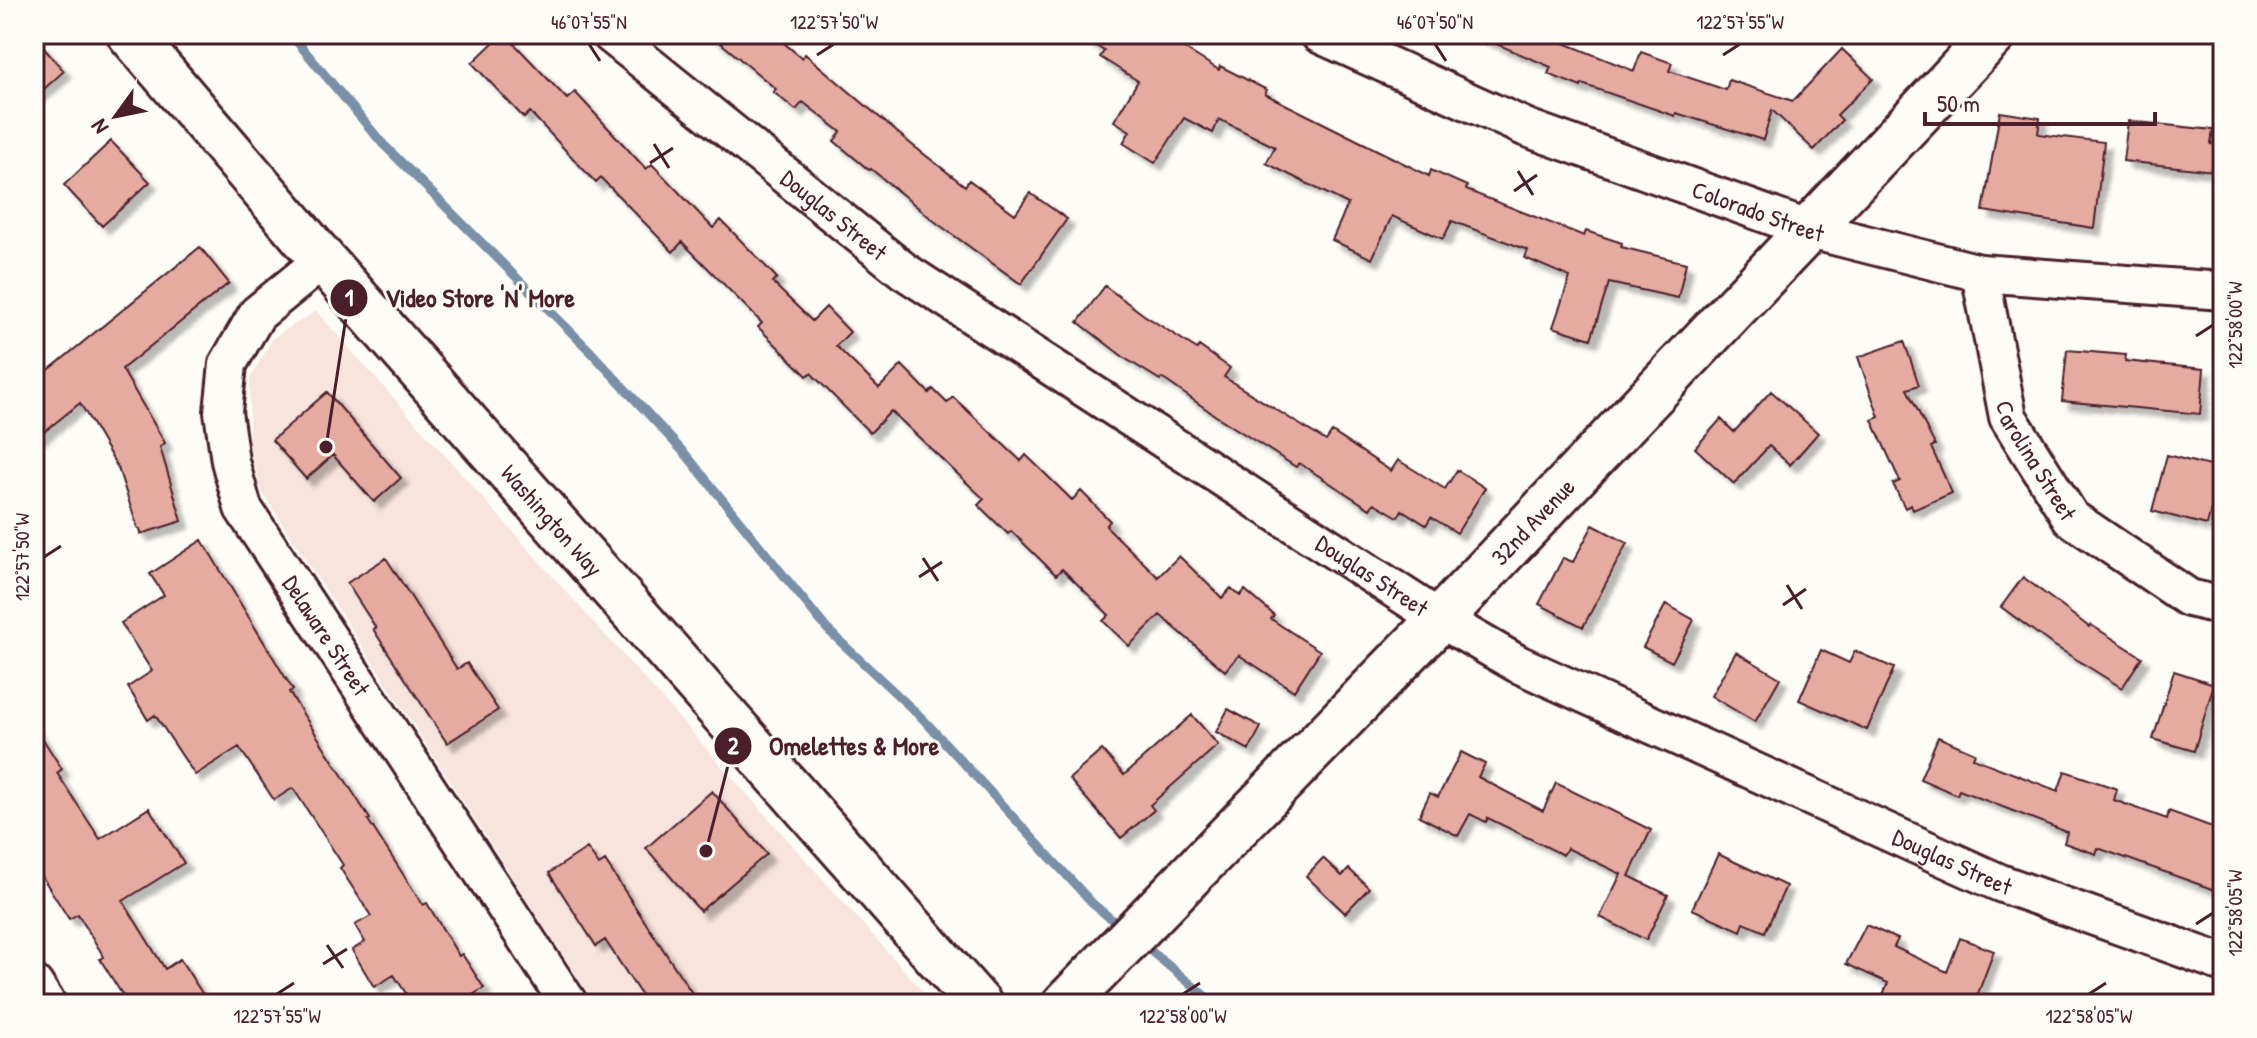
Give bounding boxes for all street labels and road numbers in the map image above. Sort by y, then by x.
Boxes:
street label: Douglas Street [774,162,895,268]
street label: Colorado Street [1688,173,1828,249]
street label: Carolina Street [1989,398,2085,527]
street label: Washington Way [494,457,610,583]
street label: 32nd Avenue [1484,471,1582,572]
street label: Douglas Street [1310,527,1435,624]
street label: Delaware Street [276,569,378,702]
street label: Douglas Street [1888,820,2017,902]

